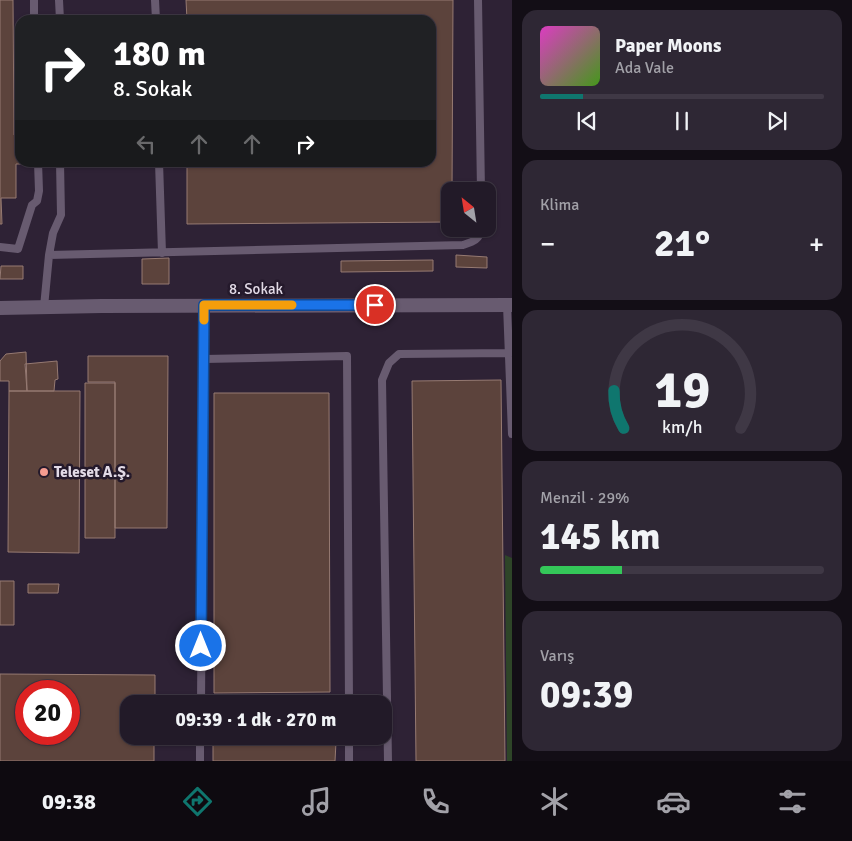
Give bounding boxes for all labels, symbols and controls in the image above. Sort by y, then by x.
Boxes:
text: 180 m [113,32,206,75]
text: Paper Moons [615,34,721,58]
icon: right [30,35,95,100]
text: Ada Vale [615,58,674,78]
text: 8. Sokak [113,75,192,102]
icon: previous [573,107,601,135]
icon: pause [668,107,696,135]
icon: next [763,107,791,135]
icon: left [132,130,160,158]
icon: ahead [185,130,213,158]
icon: ahead [238,130,266,158]
icon: right [291,130,319,158]
north arrow [441,182,496,238]
map controls [441,182,496,237]
text: Klima [540,195,579,215]
text: 21° [654,220,710,267]
text: − [540,227,555,261]
text: + [809,227,824,261]
street label: 8. Sokak [229,280,284,298]
pin [354,284,396,326]
icon: arrive [361,291,389,319]
text: 19 [654,358,710,422]
text: km/h [662,416,702,438]
place label: Teleset A.Ş. [54,463,130,481]
marker: Teleset A.Ş. [38,466,50,478]
text: Menzil · 29% [540,488,630,508]
text: 145 km [540,513,661,560]
position arrow [174,619,226,671]
text: Varış [540,646,574,666]
text: 09:39 [540,671,633,718]
speed limit sign: 20 [15,680,80,745]
text: 09:39 · 1 dk · 270 m [176,708,336,732]
icon: directions [180,784,215,819]
icon: music [299,784,334,819]
icon: phone [418,784,453,819]
icon: climate [537,784,572,819]
icon: car [656,784,691,819]
icon: filters [775,784,810,819]
text: 09:38 [42,788,96,815]

